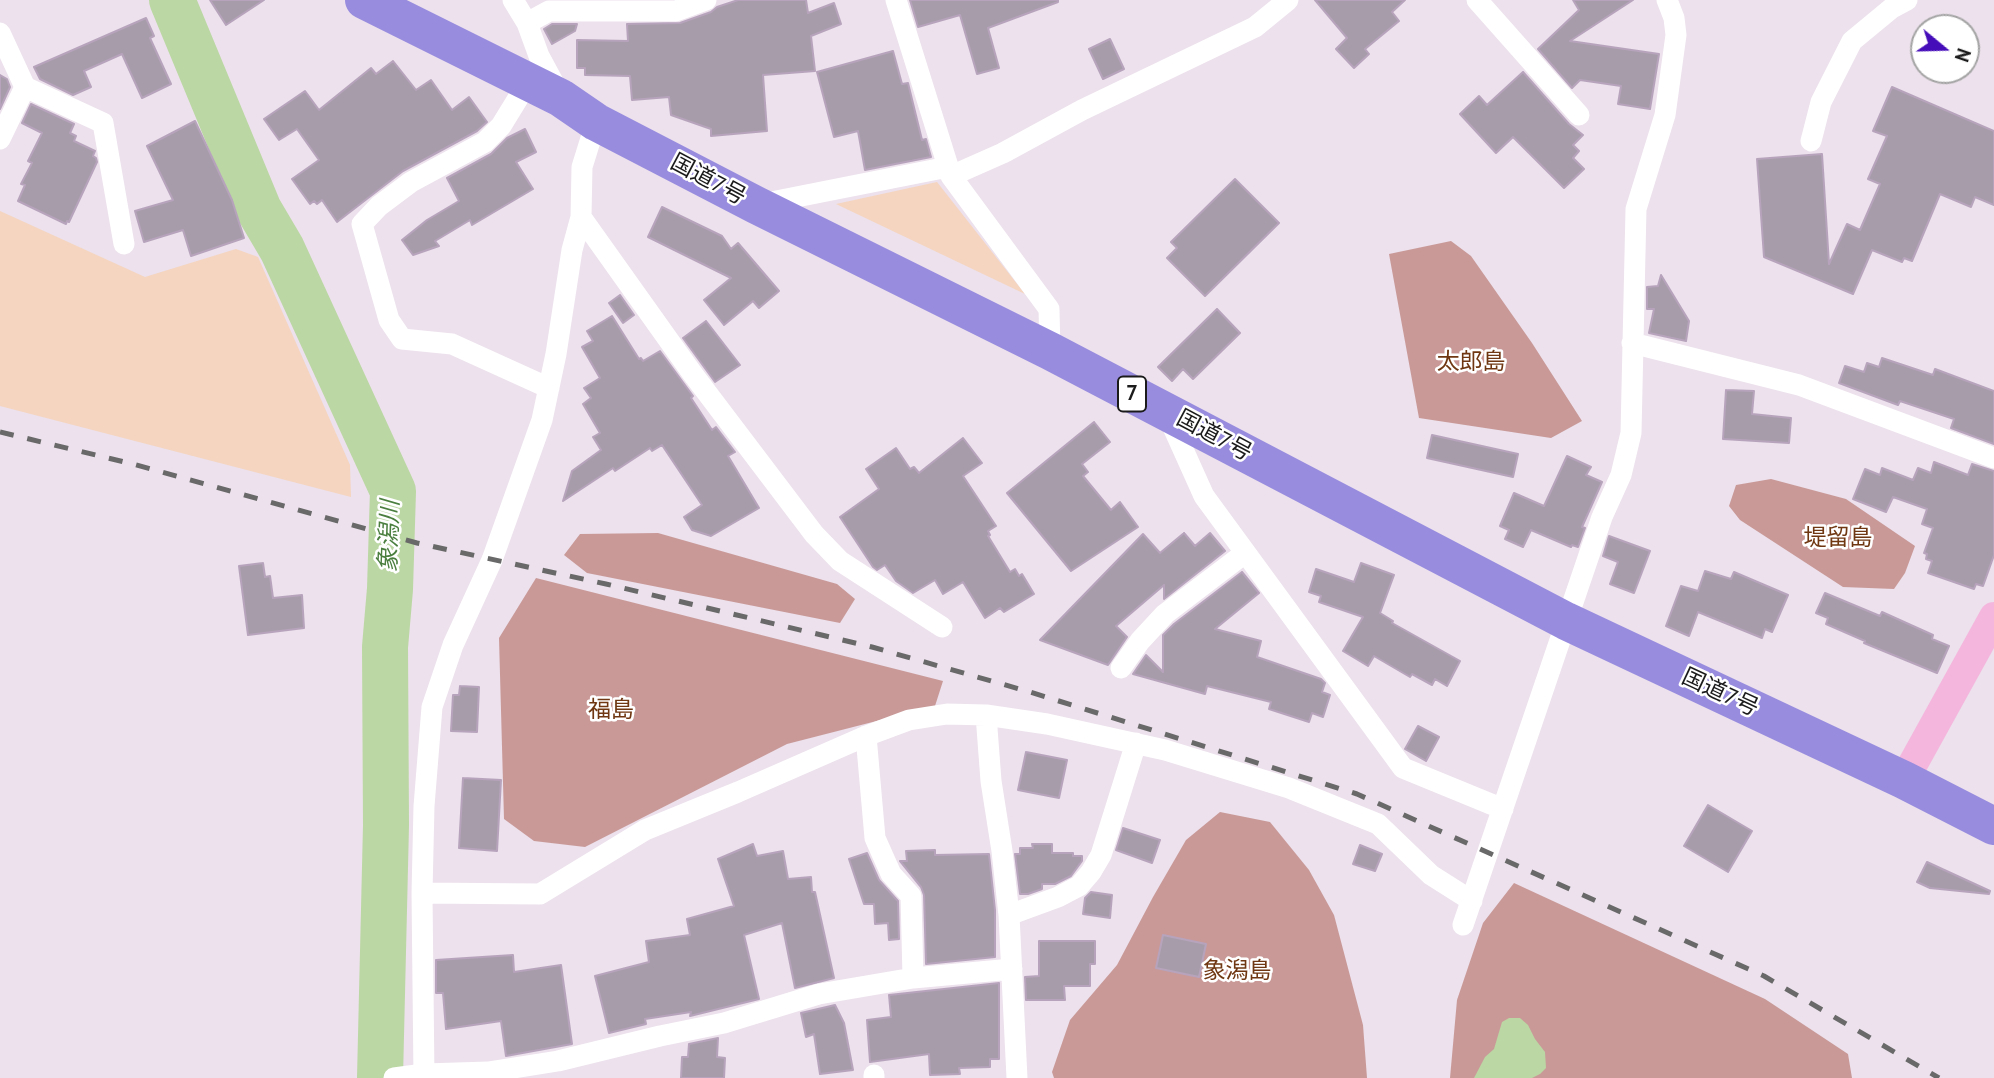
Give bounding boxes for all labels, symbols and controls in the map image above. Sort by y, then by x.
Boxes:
north arrow [1910,14,1980,84]
text: N [1950,45,1976,65]
street label: 国道7号 [666,149,750,211]
park label: 太郎島 [1437,348,1505,376]
road number: 7 [1118,376,1146,412]
street label: 国道7号 [1172,405,1256,467]
water label: 象潟川 [374,500,406,572]
park label: 堤留島 [1804,524,1872,552]
street label: 国道7号 [1677,663,1763,723]
park label: 福島 [588,696,634,724]
park label: 象潟島 [1203,957,1271,985]

